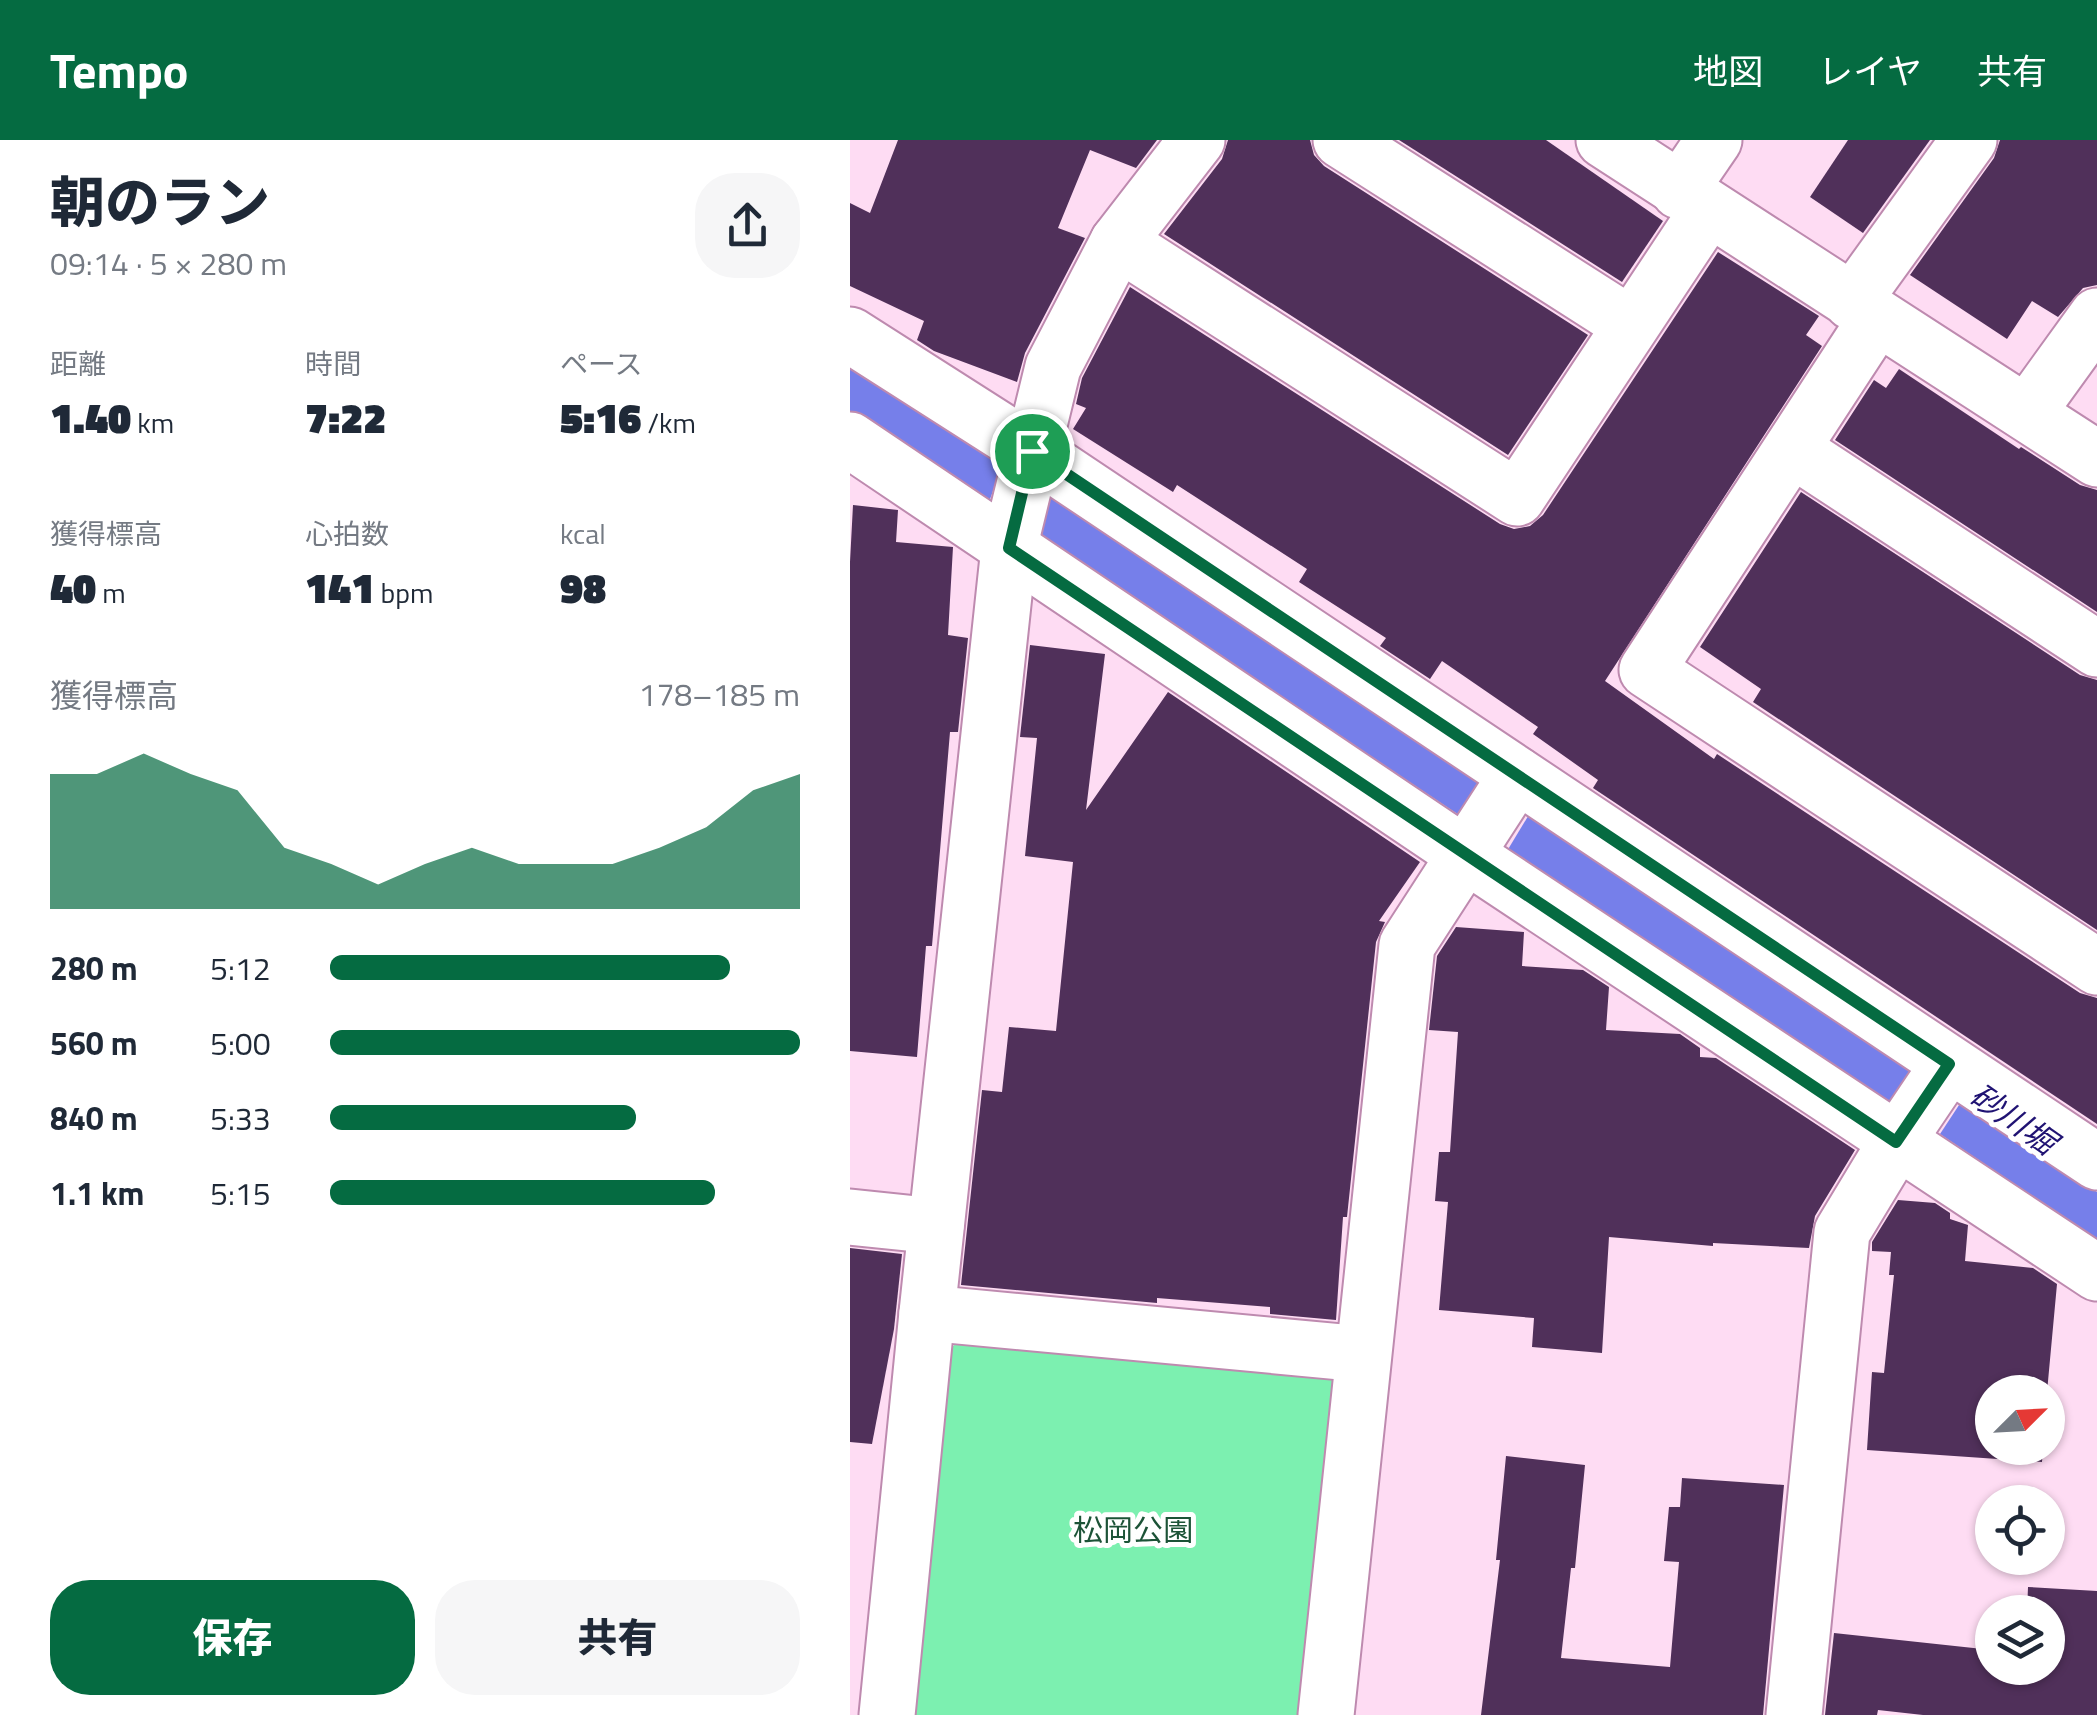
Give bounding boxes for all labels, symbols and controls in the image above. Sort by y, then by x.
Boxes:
text: Tempo [50,34,188,107]
text: 地図 [1693,44,1763,98]
text: レイヤ [1818,44,1922,98]
text: 共有 [1977,44,2047,98]
text: 朝のラン [50,160,270,243]
button: share [695,173,800,278]
text: 09:14 · 5 × 280 m [50,239,287,287]
text: 距離 [50,342,106,385]
text: 時間 [305,342,361,385]
text: ペース [560,342,643,385]
text: 1.40 [50,385,131,449]
text: 7:22 [305,385,386,449]
text: 5:16 [560,385,641,449]
text: km [131,401,174,444]
text: /km [641,401,696,444]
pin [990,409,1075,494]
icon: arrive [1005,424,1060,479]
text: 獲得標高 [50,512,162,555]
text: 心拍数 [305,512,389,555]
text: kcal [560,512,606,555]
text: 40 [50,555,96,619]
text: 141 [305,555,374,619]
text: 98 [560,555,606,619]
text: m [96,571,126,614]
text: bpm [374,571,433,614]
text: 178–185 m [638,670,800,718]
text: 獲得標高 [50,671,178,719]
text: 280 m [50,944,138,992]
text: 5:12 [210,944,271,992]
text: 560 m [50,1019,138,1067]
text: 5:00 [210,1019,271,1067]
water label: 砂川堀 [1960,1071,2071,1168]
text: 840 m [50,1094,138,1142]
text: 5:33 [210,1094,271,1142]
text: 1.1 km [50,1169,144,1217]
text: 5:15 [210,1169,271,1217]
north arrow [1975,1375,2065,1465]
map controls [1975,1375,2065,1685]
button: locate [1975,1485,2065,1575]
park label: 松岡公園 [1073,1507,1193,1553]
button: 保存 [50,1580,415,1695]
button: 共有 [435,1580,800,1695]
button: layers [1975,1595,2065,1685]

